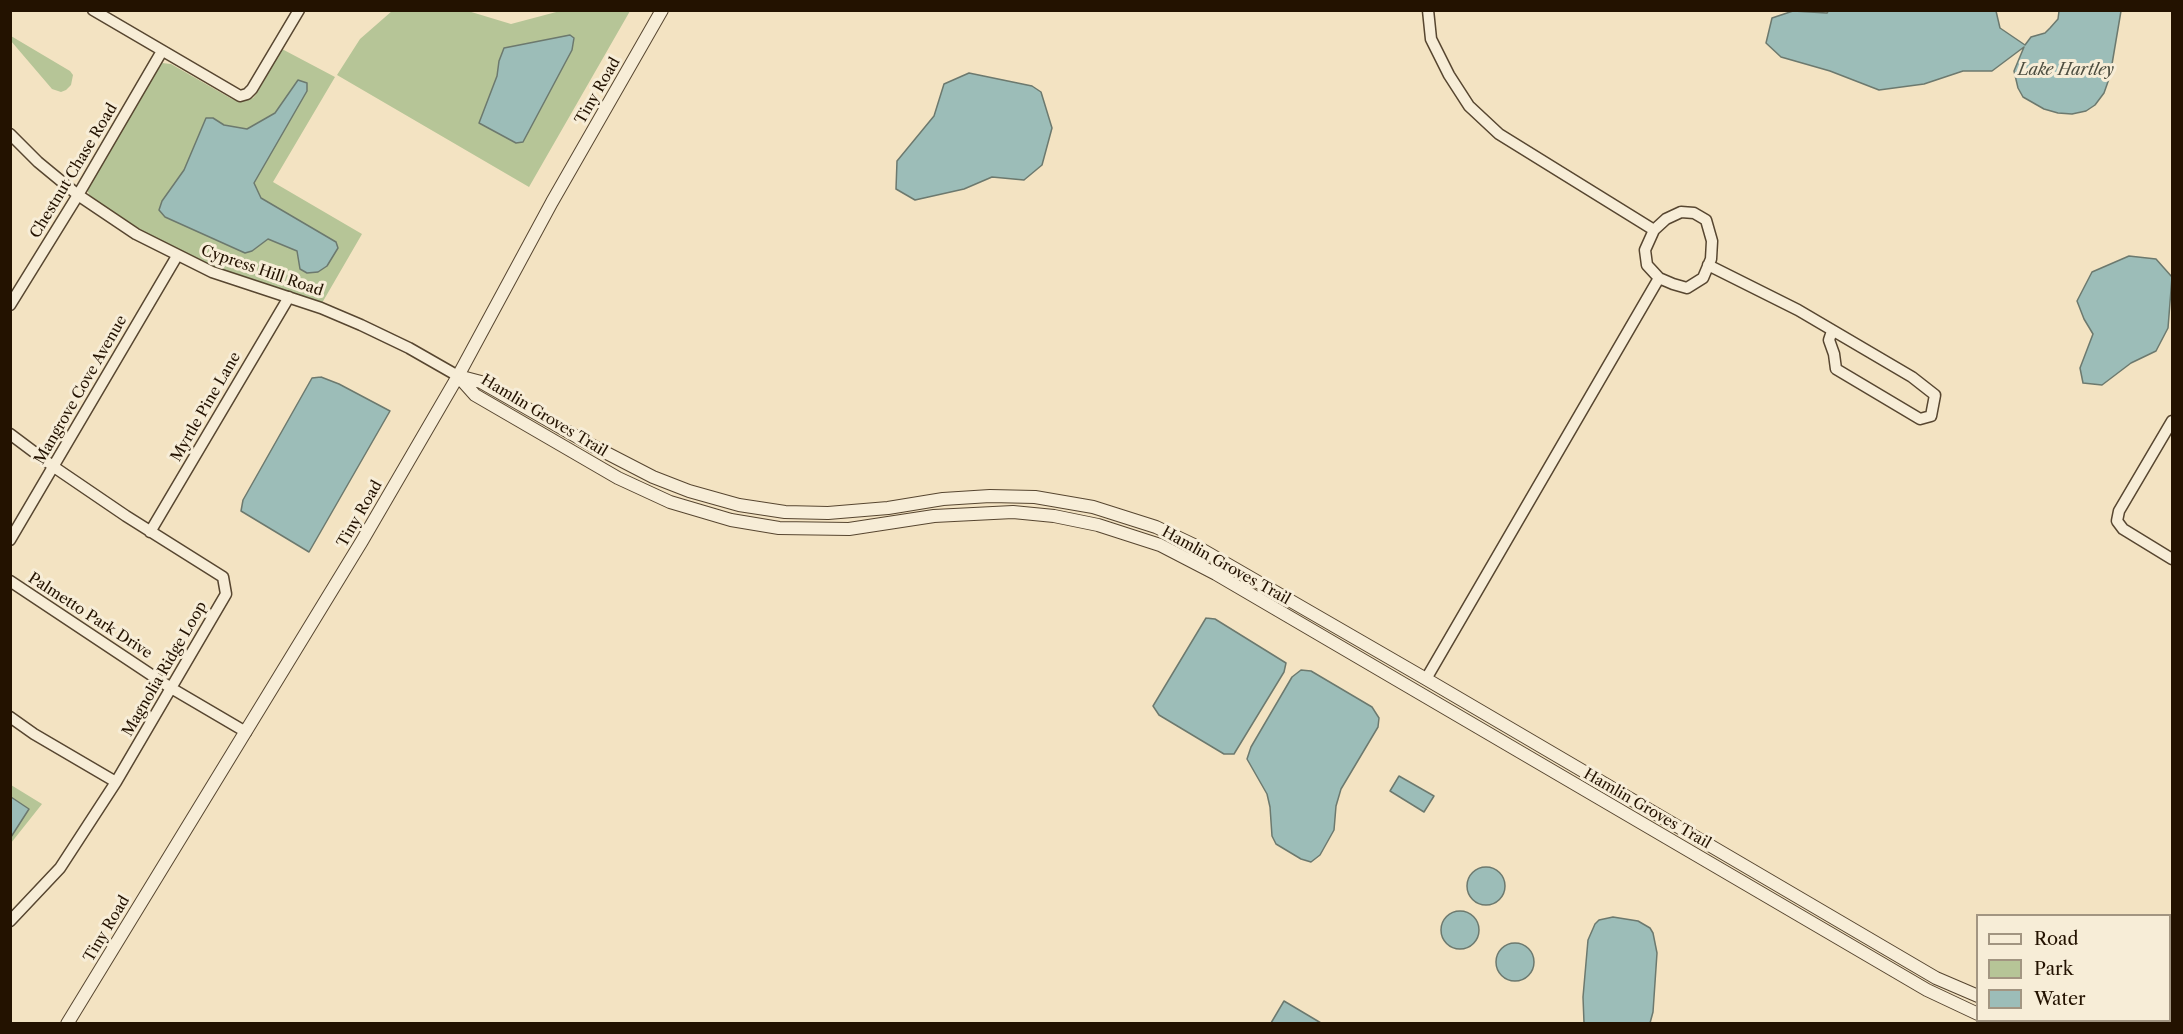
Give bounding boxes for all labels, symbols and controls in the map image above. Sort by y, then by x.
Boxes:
street label: Tiny Road [572,54,624,128]
water label: Lake Hartley [2018,60,2114,80]
street label: Chestnut Chase Road [27,100,121,242]
street label: Cypress Hill Road [198,242,326,300]
street label: Mangrove Cove Avenue [31,312,131,468]
street label: Myrtle Pine Lane [167,349,245,465]
street label: Hamlin Groves Trail [478,371,610,461]
street label: Tiny Road [334,477,386,551]
street label: Hamlin Groves Trail [1159,523,1293,609]
street label: Palmetto Park Drive [25,569,155,663]
street label: Magnolia Ridge Loop [119,598,211,740]
street label: Hamlin Groves Trail [1580,765,1714,853]
street label: Tiny Road [80,893,134,965]
legend [1976,914,2171,1022]
text: Road [2034,928,2079,950]
text: Park [2034,958,2073,980]
text: Water [2034,988,2086,1010]

